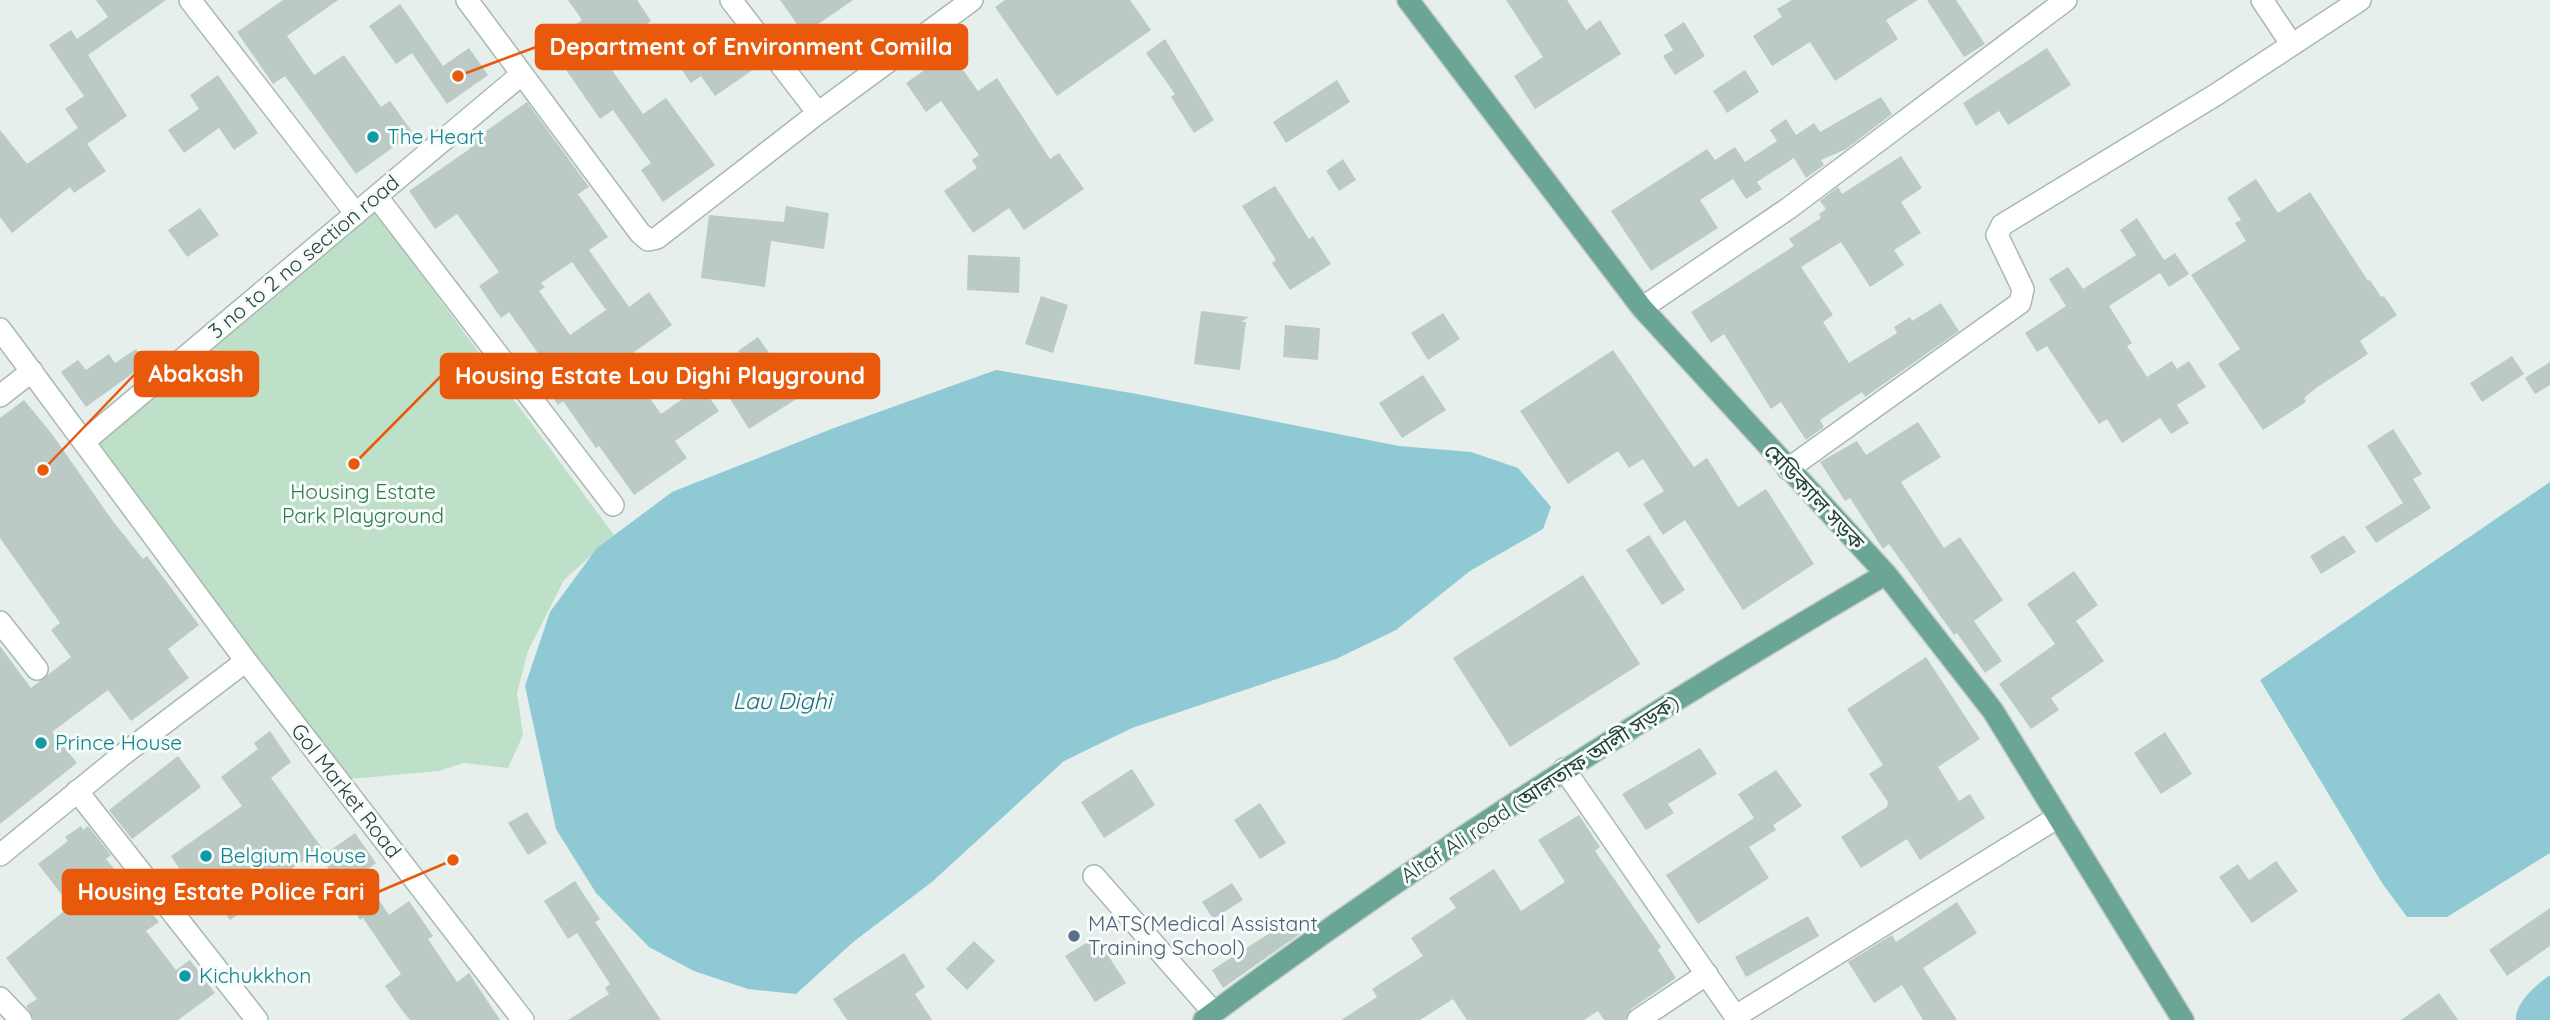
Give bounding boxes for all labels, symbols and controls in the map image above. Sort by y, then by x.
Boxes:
callout: Department of Environment Comilla [536,25,967,69]
text: Department of Environment Comilla [550,32,952,61]
place label: The Heart [387,123,484,149]
marker: The Heart [365,129,381,145]
street label: 3 no to 2 no section road [203,169,404,344]
callout: Abakash [135,352,258,396]
callout: Housing Estate Lau Dighi Playground [441,354,879,398]
text: Abakash [148,359,244,388]
text: Housing Estate Lau Dighi Playground [455,361,865,390]
street label: মেডিক্যাল সড়ক [1759,438,1871,555]
park label: Housing Estate Park Playground [282,478,444,528]
water label: Lau Dighi [732,686,835,715]
street label: Altaf Ali road (আলতাফ আলী সড়ক) [1395,688,1684,888]
street label: Gol Market Road [286,718,407,863]
place label: Prince House [55,729,182,755]
marker: Prince House [33,735,49,751]
place label: Belgium House [220,842,366,868]
marker: Belgium House [198,848,214,864]
callout: Housing Estate Police Fari [63,870,378,914]
text: Housing Estate Police Fari [77,877,365,906]
place label: MATS(Medical Assistant Training School) [1088,910,1318,960]
marker: MATS(Medical Assistant Training School) [1066,928,1082,944]
place label: Kichukkhon [199,962,311,988]
marker: Kichukkhon [177,968,193,984]

